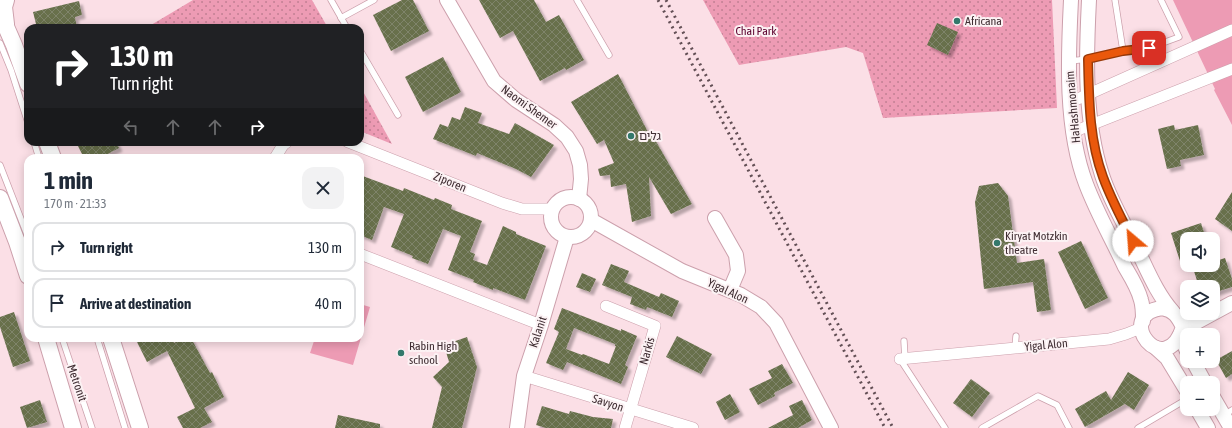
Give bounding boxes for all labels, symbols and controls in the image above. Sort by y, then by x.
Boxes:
place label: Africana [965,14,1002,28]
marker: Africana [952,16,962,26]
park label: Chai Park [735,24,777,38]
pin [1132,31,1166,65]
icon: arrive [1138,37,1160,59]
icon: right [44,40,96,92]
text: 130 m [110,40,173,72]
street label: HaHashmonaim [1063,70,1083,144]
text: Turn right [110,73,173,94]
street label: Naomi Shemer [498,82,560,132]
icon: left [120,116,142,138]
icon: ahead [162,116,184,138]
icon: ahead [204,116,226,138]
icon: right [246,116,268,138]
place label: גלים [639,129,661,143]
marker: גלים [626,131,636,141]
text: 1 min [44,167,93,194]
button: close [302,167,344,209]
street label: Ziporen [431,169,469,195]
text: 170 m · 21:33 [44,196,107,211]
position arrow [1112,220,1154,262]
place label: Kiryat Motzkin theatre [1005,229,1068,257]
map controls [1180,232,1220,416]
button: sound [1180,232,1220,272]
icon: right [46,236,68,258]
marker: Kiryat Motzkin theatre [992,238,1002,248]
text: Turn right [80,239,133,256]
text: 130 m [308,239,342,256]
street label: Yigal Alon [705,275,751,307]
button: layers [1180,280,1220,320]
icon: arrive [46,292,68,314]
text: Arrive at destination [80,295,191,312]
text: 40 m [315,295,342,312]
street label: Kalanit [526,314,550,349]
button: + [1180,328,1220,368]
street label: Narkis [636,336,658,366]
street label: Yigal Alon [1024,336,1068,354]
place label: Rabin High school [409,339,457,367]
marker: Rabin High school [396,348,406,358]
street label: Metronit [64,363,90,404]
button: − [1180,376,1220,416]
street label: Savyon [591,391,625,415]

